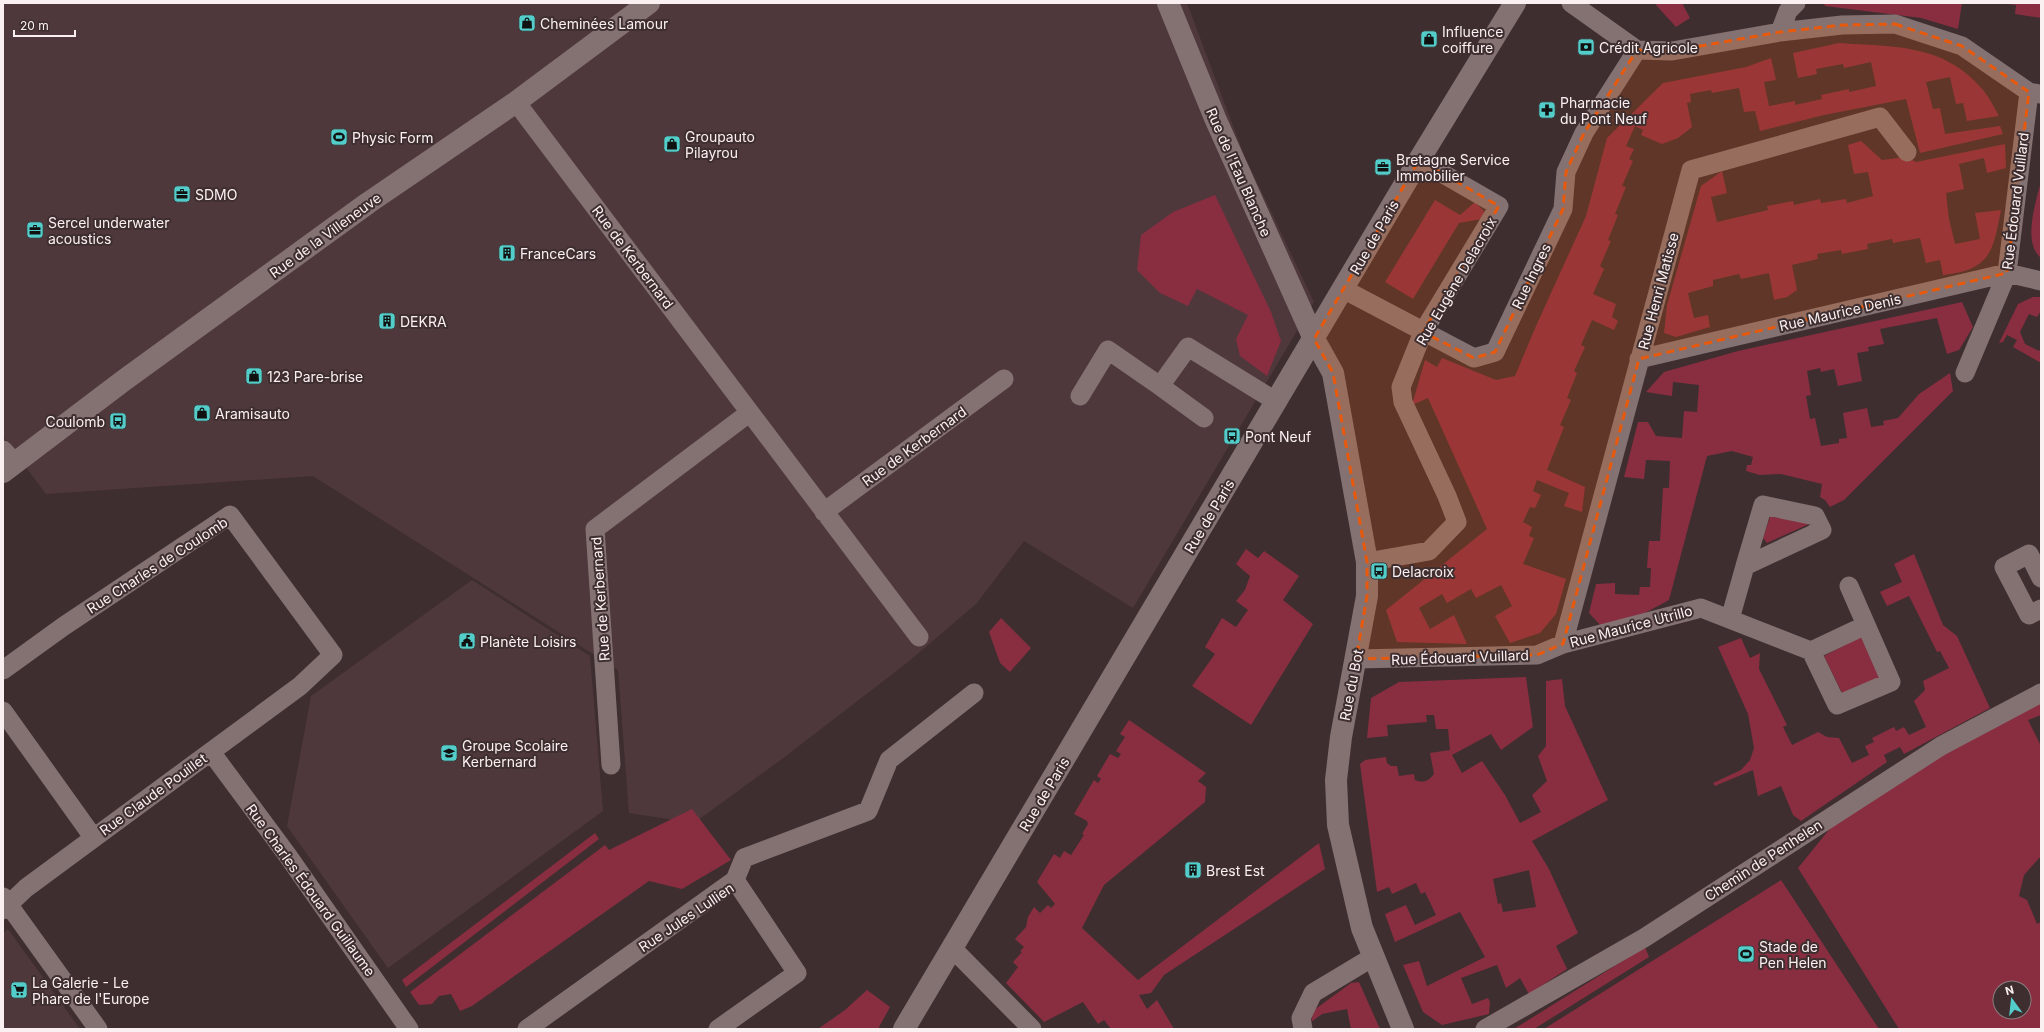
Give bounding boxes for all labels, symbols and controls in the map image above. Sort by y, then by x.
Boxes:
scale bar [14,12,75,38]
shop icon: Cheminées Lamour [517,13,537,33]
place label: Cheminées Lamour [540,15,668,32]
text: 20 m [20,18,49,33]
place label: Influence coiffure [1442,23,1503,56]
shop icon: Influence coiffure [1419,29,1439,49]
bank icon: Crédit Agricole [1576,37,1596,57]
place label: Crédit Agricole [1599,39,1698,56]
place label: Pharmacie du Pont Neuf [1560,94,1647,127]
pharmacy icon: Pharmacie du Pont Neuf [1537,100,1557,120]
street label: Rue de l'Eau Blanche [1203,105,1275,239]
sports icon: Physic Form [329,127,349,147]
place label: Groupauto Pilayrou [685,128,755,161]
place label: Physic Form [352,129,433,146]
street label: Rue Édouard Vuillard [1998,131,2032,271]
shop icon: Groupauto Pilayrou [662,134,682,154]
place label: Bretagne Service Immobilier [1396,151,1510,184]
office icon: Bretagne Service Immobilier [1373,157,1393,177]
office icon: SDMO [172,184,192,204]
place label: SDMO [195,186,237,203]
street label: Rue de la Villeneuve [266,189,384,281]
street label: Rue de Paris [1346,197,1402,277]
street label: Rue de Kerbernard [589,202,677,312]
place label: Sercel underwater acoustics [48,214,170,247]
street label: Rue Eugène Delacroix [1412,214,1500,348]
office icon: Sercel underwater acoustics [25,220,45,240]
street label: Rue Henri Matisse [1634,231,1682,351]
street label: Rue Ingres [1508,241,1554,311]
building icon: FranceCars [497,243,517,263]
place label: FranceCars [520,245,596,262]
street label: Rue Maurice Denis [1777,290,1903,334]
building icon: DEKRA [377,311,397,331]
place label: DEKRA [400,313,447,330]
shop icon: 123 Pare-brise [244,366,264,386]
place label: 123 Pare-brise [267,368,363,385]
shop icon: Aramisauto [192,403,212,423]
street label: Rue de Kerbernard [859,403,969,489]
place label: Aramisauto [215,405,290,422]
bus stop icon: Coulomb [108,411,128,431]
place label: Coulomb [45,413,105,430]
bus stop icon: Pont Neuf [1222,426,1242,446]
place label: Pont Neuf [1245,428,1311,445]
street label: Rue de Paris [1180,476,1238,556]
street label: Rue Charles de Coulomb [83,513,231,617]
street label: Rue de Kerbernard [587,536,613,662]
bus stop icon: Delacroix [1369,561,1389,581]
place label: Delacroix [1392,563,1454,580]
street label: Rue Maurice Utrillo [1568,601,1694,651]
public building icon: Planète Loisirs [457,631,477,651]
place label: Planète Loisirs [480,633,576,650]
street label: Rue Édouard Vuillard [1391,646,1529,668]
street label: Rue du Bot [1336,647,1366,722]
place label: Groupe Scolaire Kerbernard [462,737,568,770]
school or university icon: Groupe Scolaire Kerbernard [439,743,459,763]
street label: Rue Claude Pouillet [96,749,210,839]
street label: Rue de Paris [1015,754,1073,834]
street label: Rue Charles Édouard Guillaume [243,801,379,979]
street label: Chemin de Penhelen [1701,816,1825,904]
building icon: Brest Est [1183,860,1203,880]
place label: Brest Est [1206,862,1265,879]
street label: Rue Jules Lullien [635,879,737,955]
place label: Stade de Pen Helen [1759,938,1827,971]
sports icon: Stade de Pen Helen [1736,944,1756,964]
place label: La Galerie - Le Phare de l'Europe [32,974,149,1007]
supermarket icon: La Galerie - Le Phare de l'Europe [9,980,29,1000]
north arrow [1992,980,2032,1020]
text: N [2004,982,2015,998]

